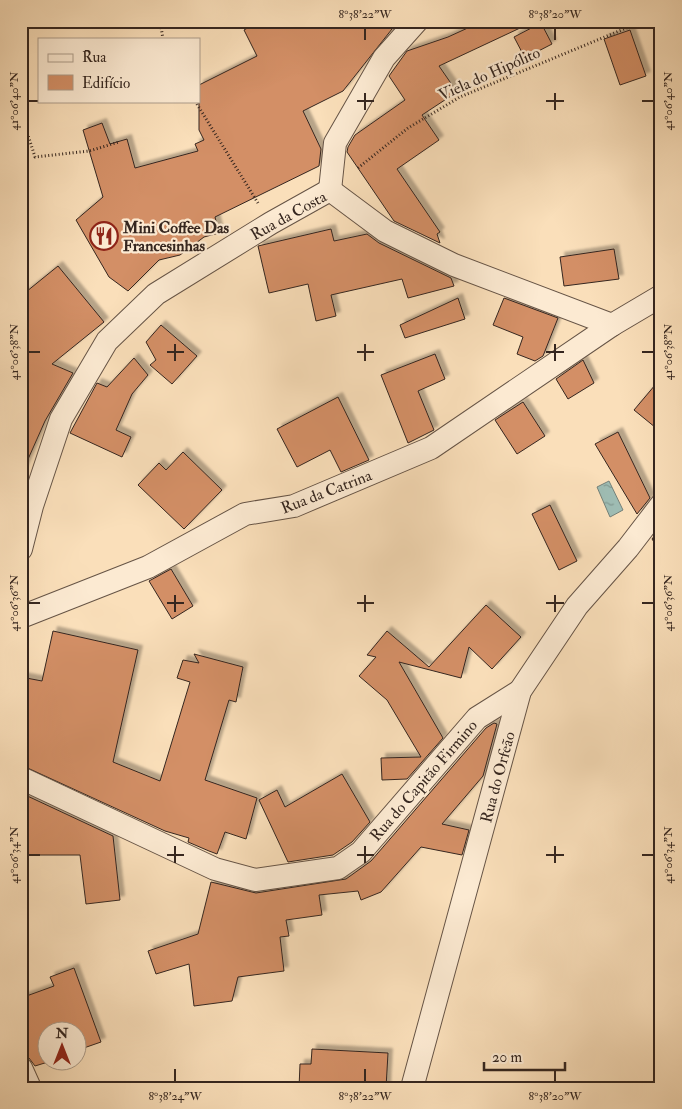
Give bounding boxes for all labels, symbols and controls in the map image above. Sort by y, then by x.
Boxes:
text: 8°38'22"W [339,7,392,22]
text: 8°38'20"W [529,7,582,22]
legend [38,38,200,102]
street label: Viela do Hipólito [435,42,544,106]
text: Rua [82,48,107,67]
text: 41°06'40"N [7,71,22,130]
text: 41°06'40"N [661,71,676,130]
text: Edifício [82,74,130,93]
street label: Rua da Costa [247,187,330,245]
place label: Mini Coffee Das Francesinhas [122,218,230,256]
restaurant icon: Mini Coffee Das Francesinhas [89,221,119,251]
text: 41°06'38"N [7,324,22,380]
text: 41°06'38"N [661,324,676,380]
street label: Rua da Catrina [278,465,375,518]
text: 41°06'36"N [7,574,22,631]
text: 41°06'36"N [661,574,676,631]
street label: Rua do Capitão Firmino [366,716,483,846]
street label: Rua do Orfeão [476,729,520,825]
text: 41°06'34"N [7,826,22,884]
text: 41°06'34"N [661,826,676,884]
north arrow [38,1022,88,1072]
text: N [55,1025,69,1042]
scale bar [484,1039,566,1071]
text: 20 m [492,1048,522,1067]
text: 8°38'24"W [148,1089,202,1104]
text: 8°38'22"W [339,1089,392,1104]
text: 8°38'20"W [529,1089,582,1104]

